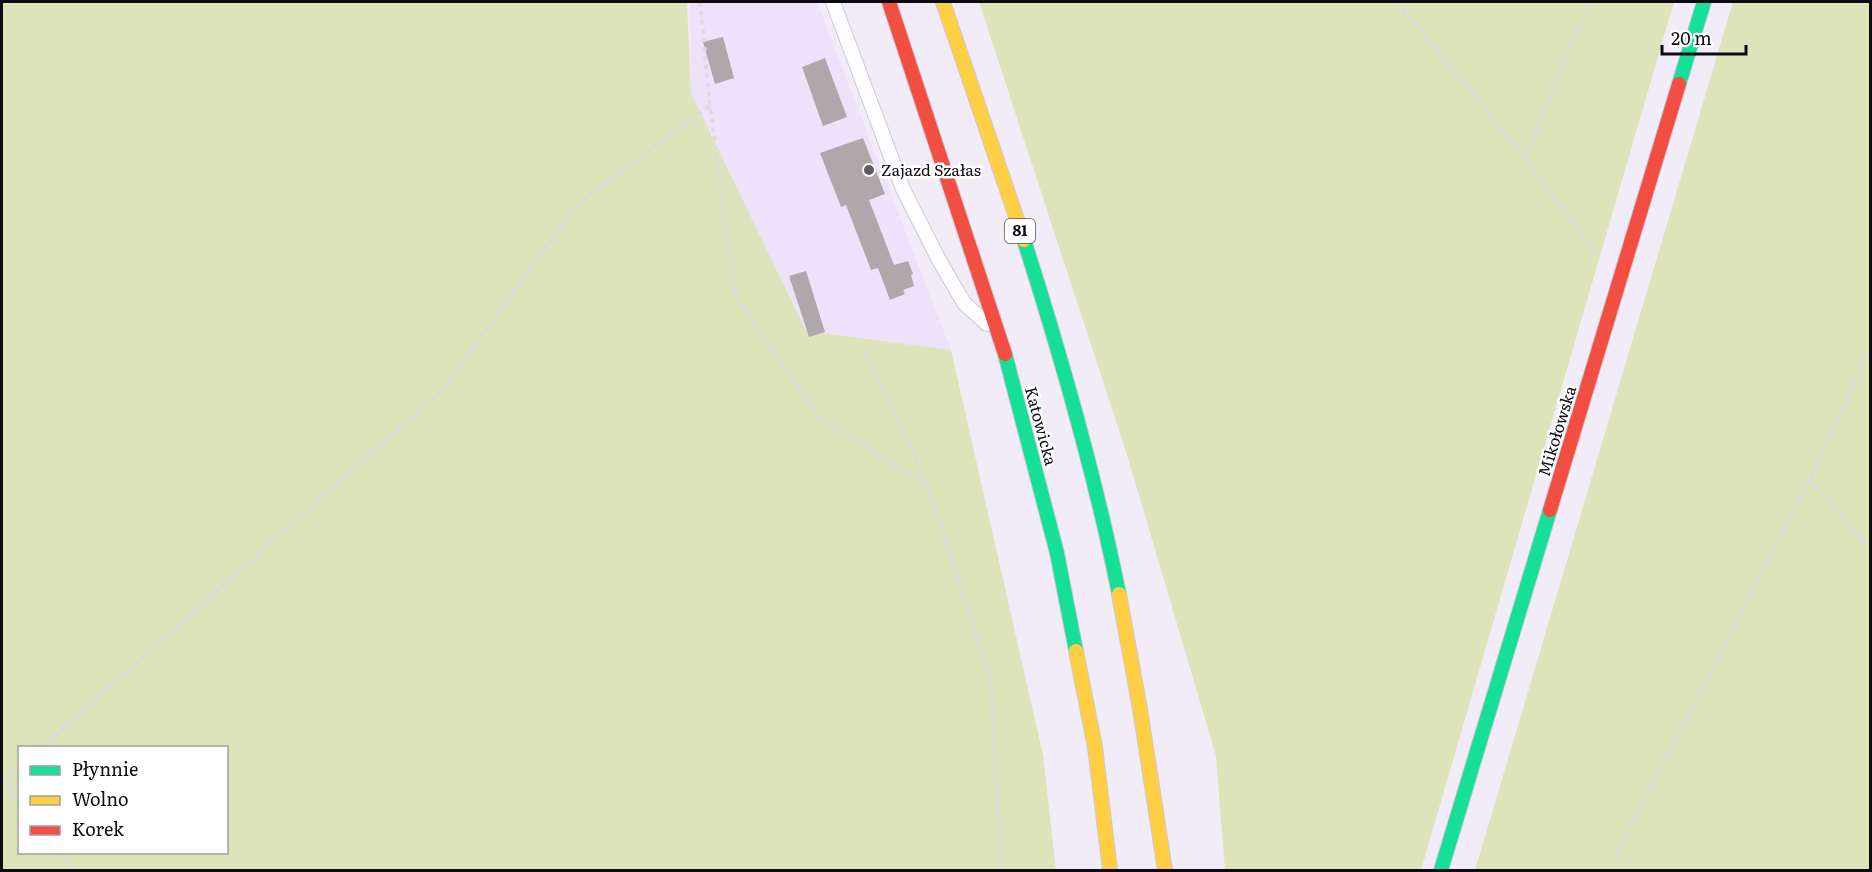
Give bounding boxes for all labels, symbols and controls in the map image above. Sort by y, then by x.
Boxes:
scale bar [1662,18,1746,56]
text: 20 m [1671,24,1712,51]
place label: Zajazd Szałas [881,157,981,181]
marker: Zajazd Szałas [862,163,876,177]
road number: 81 [1005,219,1035,243]
street label: Mikołowska [1531,382,1581,479]
street label: Katowicka [1020,384,1064,468]
legend [18,746,228,854]
text: Płynnie [72,755,138,782]
text: Wolno [72,785,129,812]
text: Korek [72,815,125,842]

